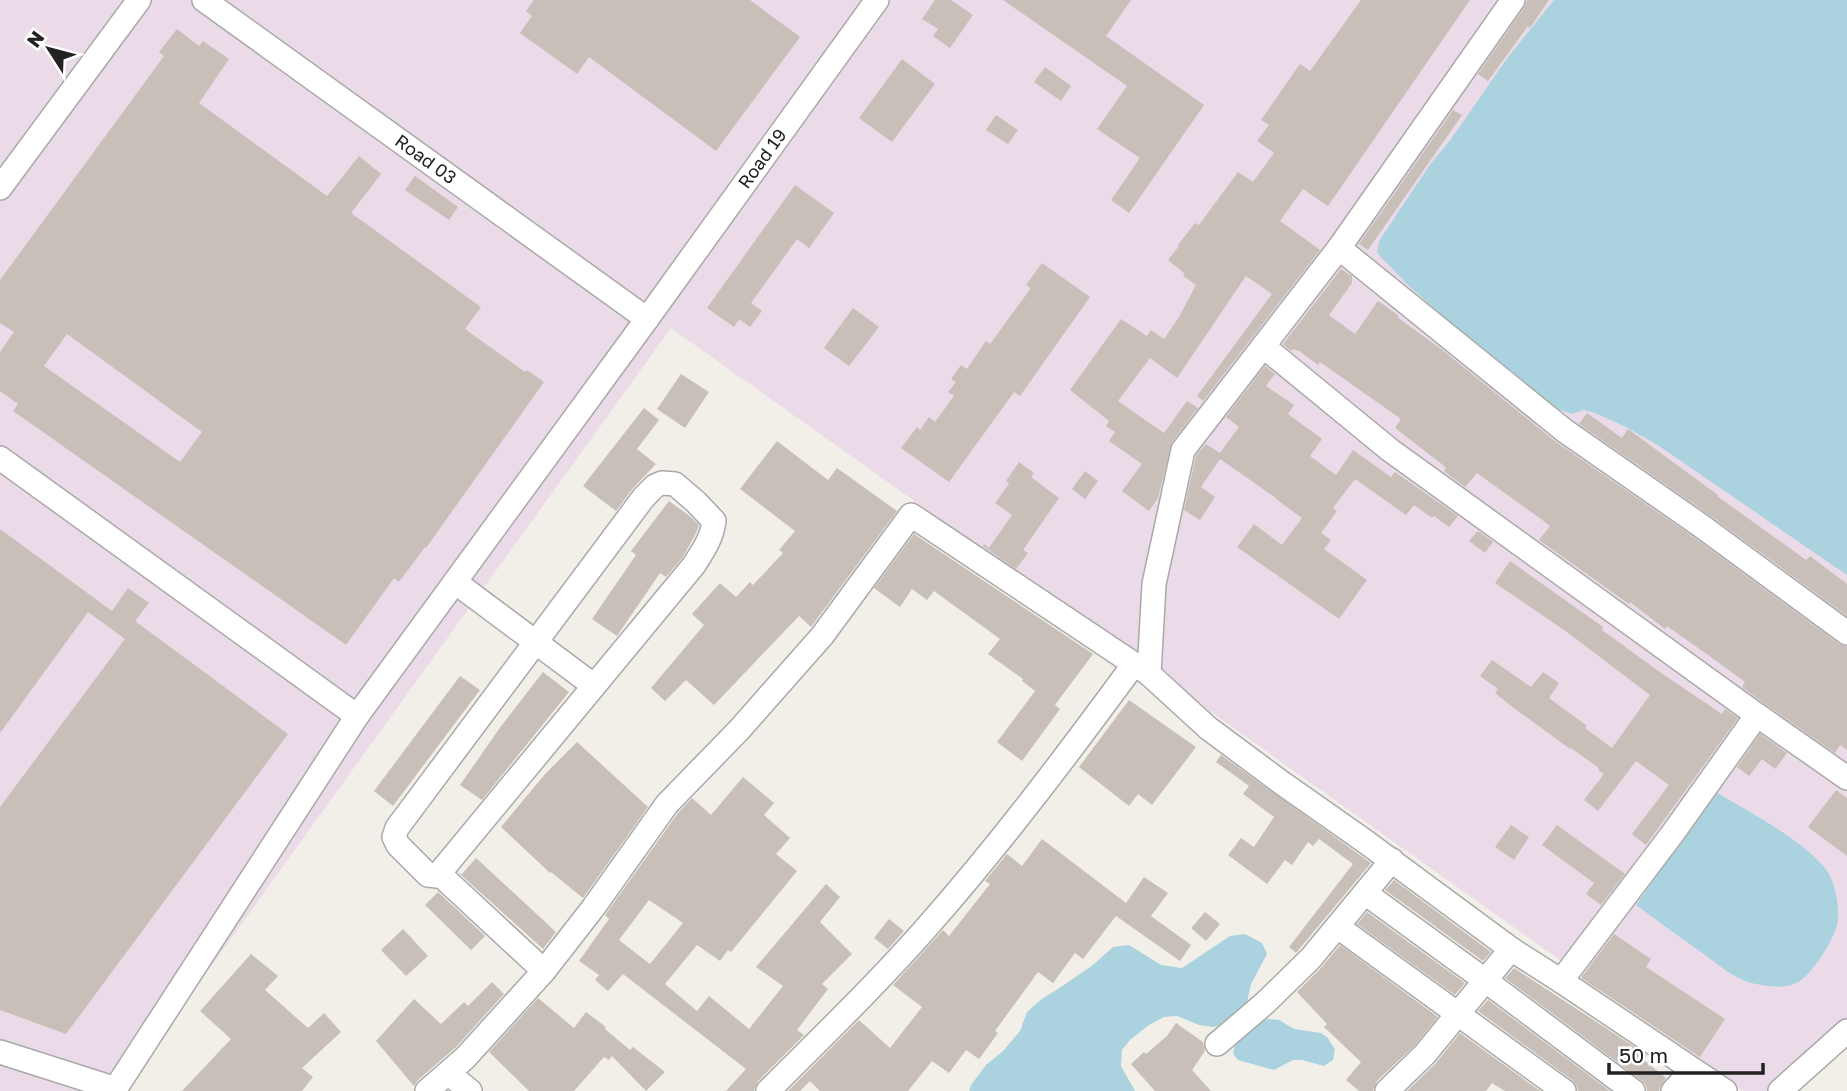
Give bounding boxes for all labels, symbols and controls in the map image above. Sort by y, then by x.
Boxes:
north arrow [14,14,84,84]
text: N [21,26,48,51]
street label: Road 19 [733,124,791,192]
street label: Road 03 [391,129,461,188]
scale bar [1609,1032,1763,1076]
text: 50 m [1619,1042,1668,1068]

